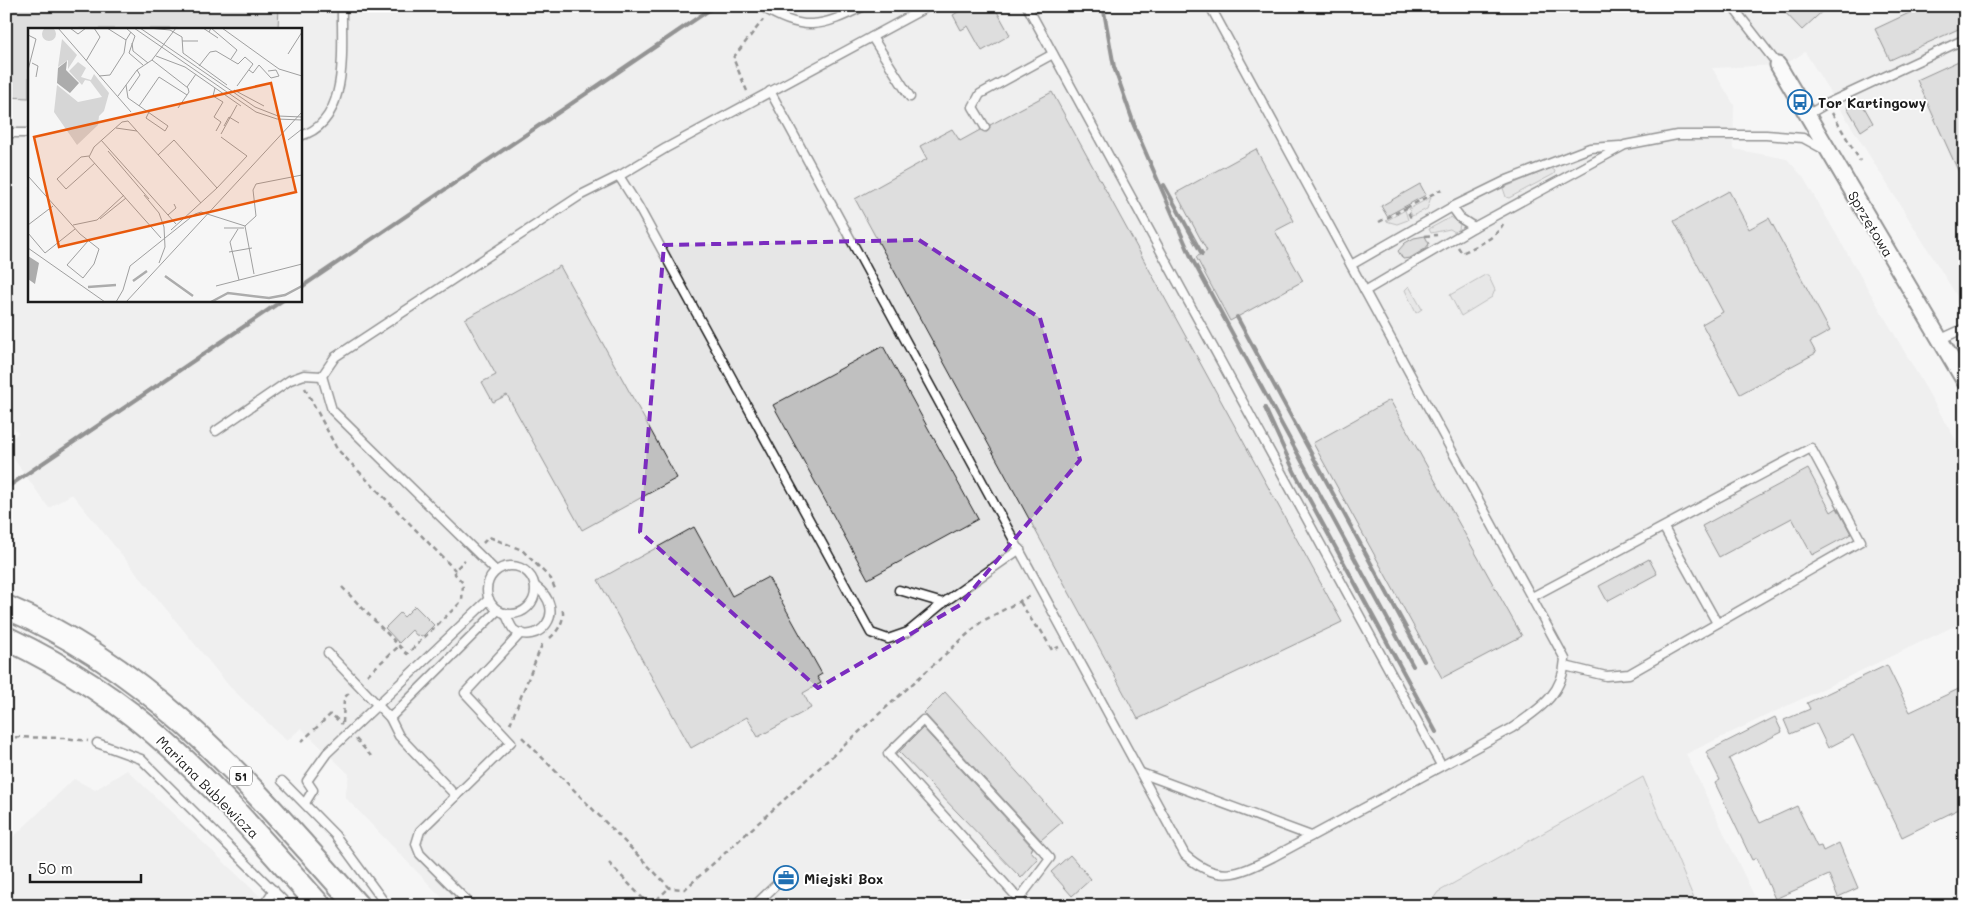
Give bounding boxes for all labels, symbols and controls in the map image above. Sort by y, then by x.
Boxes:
inset map [28,28,301,301]
bus stop icon: Tor Kartingowy [1787,89,1813,115]
place label: Tor Kartingowy [1818,93,1927,112]
street label: Sprzętowa [1844,187,1898,261]
street label: Mariana Bublewicza [152,731,264,843]
road number: 51 [230,766,252,786]
scale bar [30,852,141,884]
text: 50 m [38,858,73,878]
office icon: Miejski Box [773,865,799,891]
place label: Miejski Box [804,869,883,888]

